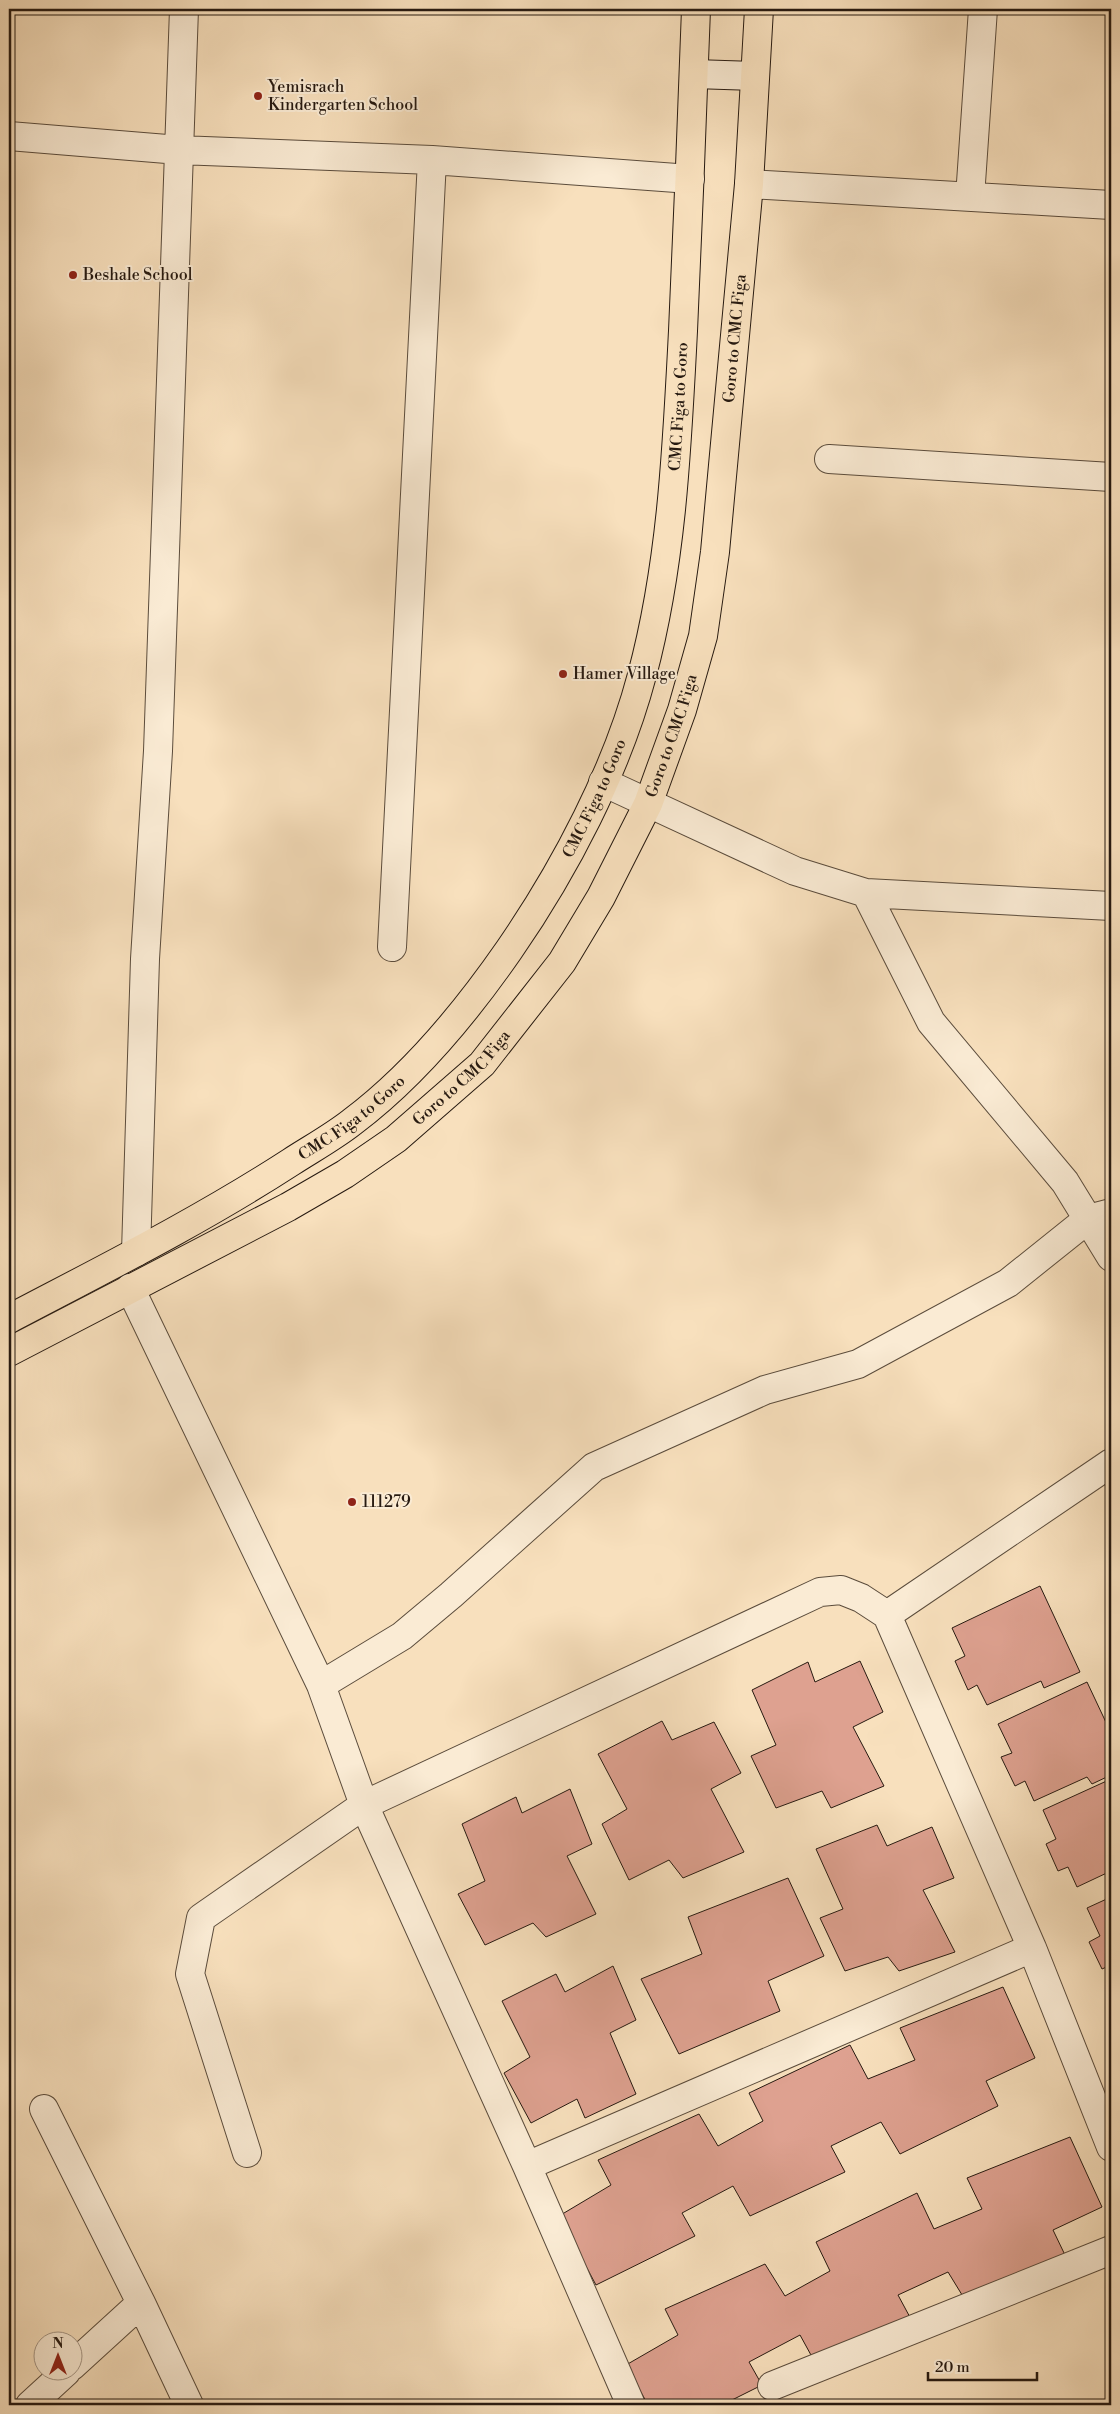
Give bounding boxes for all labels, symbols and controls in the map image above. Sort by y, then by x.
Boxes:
place label: Yemisrach Kindergarten School [267,77,418,115]
marker: Yemisrach Kindergarten School [252,90,264,102]
place label: Beshale School [82,265,193,285]
marker: Beshale School [67,269,79,281]
street label: Goro to CMC Figa [719,272,751,404]
street label: CMC Figa to Goro [665,342,692,472]
place label: Hamer Village [573,664,676,684]
marker: Hamer Village [557,668,569,680]
street label: Goro to CMC Figa [641,671,702,800]
street label: CMC Figa to Goro [558,736,631,861]
street label: Goro to CMC Figa [408,1025,515,1130]
street label: CMC Figa to Goro [295,1071,409,1165]
place label: 111279 [362,1492,411,1512]
marker: 111279 [346,1496,358,1508]
north arrow [32,2332,82,2382]
text: N [52,2335,64,2353]
scale bar [928,2349,1036,2381]
text: 20 m [935,2358,970,2377]

